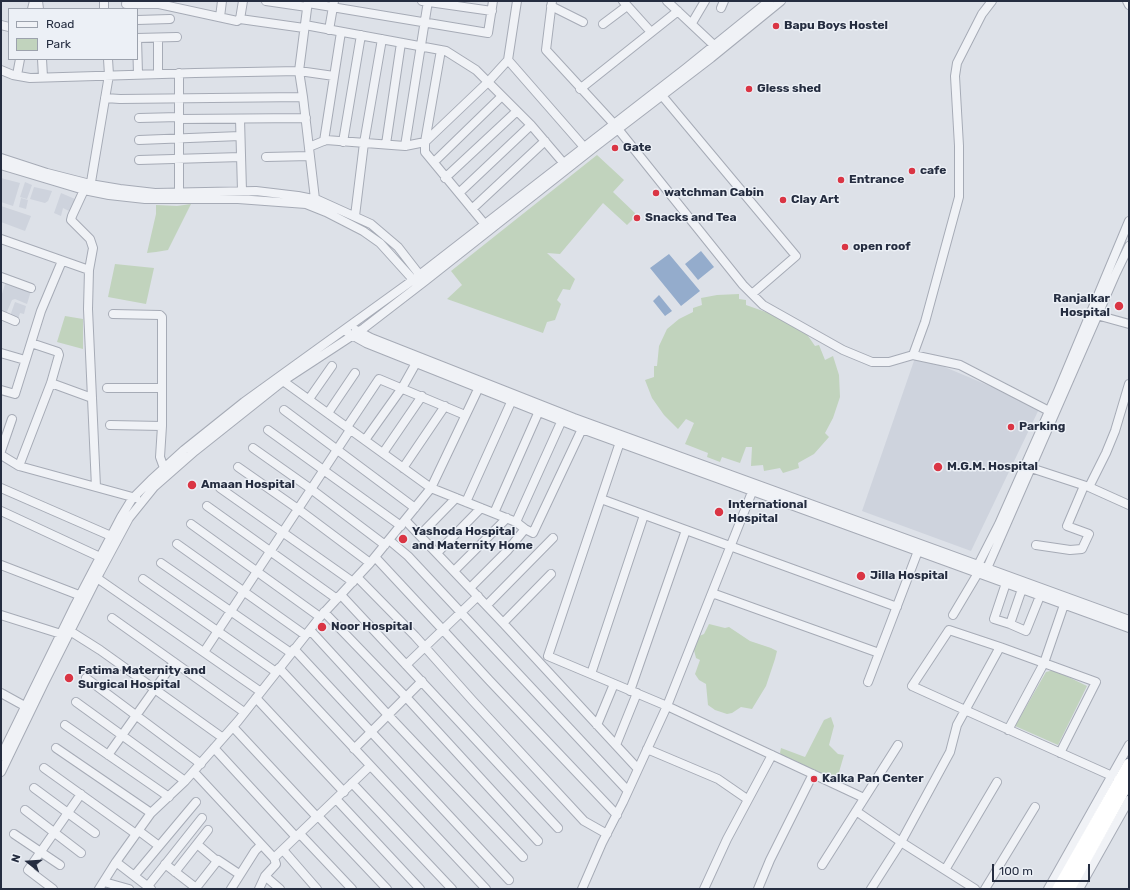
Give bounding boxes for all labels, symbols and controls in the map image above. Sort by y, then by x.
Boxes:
legend [8,8,138,60]
text: Road [46,17,74,31]
place label: Bapu Boys Hostel [784,19,888,33]
marker: Bapu Boys Hostel [771,21,781,31]
text: Park [46,37,71,51]
place label: Gless shed [757,82,821,96]
marker: Gless shed [744,84,754,94]
place label: Gate [623,141,651,155]
marker: Gate [610,143,620,153]
place label: cafe [920,164,946,178]
marker: cafe [907,166,917,176]
place label: Entrance [849,173,904,187]
marker: Entrance [836,175,846,185]
place label: watchman Cabin [664,186,764,200]
marker: watchman Cabin [651,188,661,198]
place label: Clay Art [791,193,839,207]
marker: Clay Art [778,195,788,205]
place label: Snacks and Tea [645,211,737,225]
marker: Snacks and Tea [632,213,642,223]
place label: open roof [853,240,911,254]
marker: open roof [840,242,850,252]
place label: Ranjalkar Hospital [1053,292,1110,320]
marker: Ranjalkar Hospital [1113,300,1125,312]
place label: Parking [1019,420,1065,434]
marker: Parking [1006,422,1016,432]
place label: M.G.M. Hospital [947,460,1038,474]
marker: M.G.M. Hospital [932,461,944,473]
place label: Amaan Hospital [201,478,295,492]
marker: Amaan Hospital [186,479,198,491]
place label: International Hospital [728,498,807,526]
marker: International Hospital [713,506,725,518]
place label: Yashoda Hospital and Maternity Home [412,525,533,553]
marker: Yashoda Hospital and Maternity Home [397,533,409,545]
place label: Jilla Hospital [870,569,948,583]
marker: Jilla Hospital [855,570,867,582]
place label: Noor Hospital [331,620,412,634]
marker: Noor Hospital [316,621,328,633]
place label: Fatima Maternity and Surgical Hospital [78,664,206,692]
marker: Fatima Maternity and Surgical Hospital [63,672,75,684]
place label: Kalka Pan Center [822,772,924,786]
marker: Kalka Pan Center [809,774,819,784]
north arrow [8,842,48,882]
text: N [9,853,23,864]
scale bar [994,856,1092,882]
text: 100 m [999,864,1033,878]

